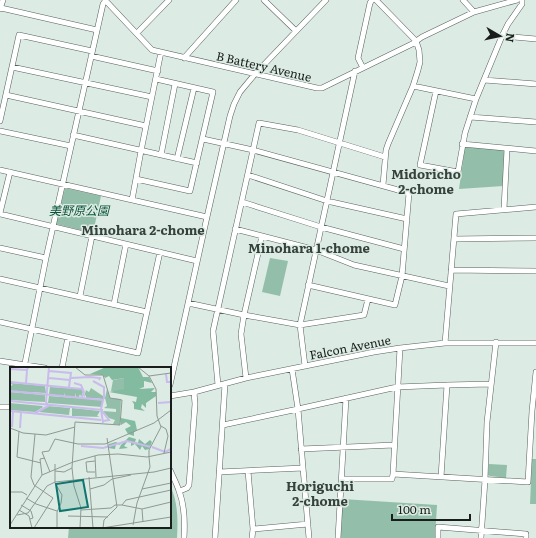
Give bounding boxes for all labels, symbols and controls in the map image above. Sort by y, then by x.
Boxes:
north arrow [480,16,520,56]
text: N [502,32,519,44]
street label: B Battery Avenue [215,46,313,86]
district label: Midoricho 2-chome [391,164,461,198]
park label: 美野原公園 [49,201,111,219]
district label: Minohara 2-chome [81,220,205,239]
district label: Minohara 1-chome [248,238,370,257]
street label: Falcon Avenue [308,330,392,364]
inset map [10,367,171,528]
district label: Horiguchi 2-chome [286,476,354,510]
scale bar [392,496,470,522]
text: 100 m [398,500,431,518]

